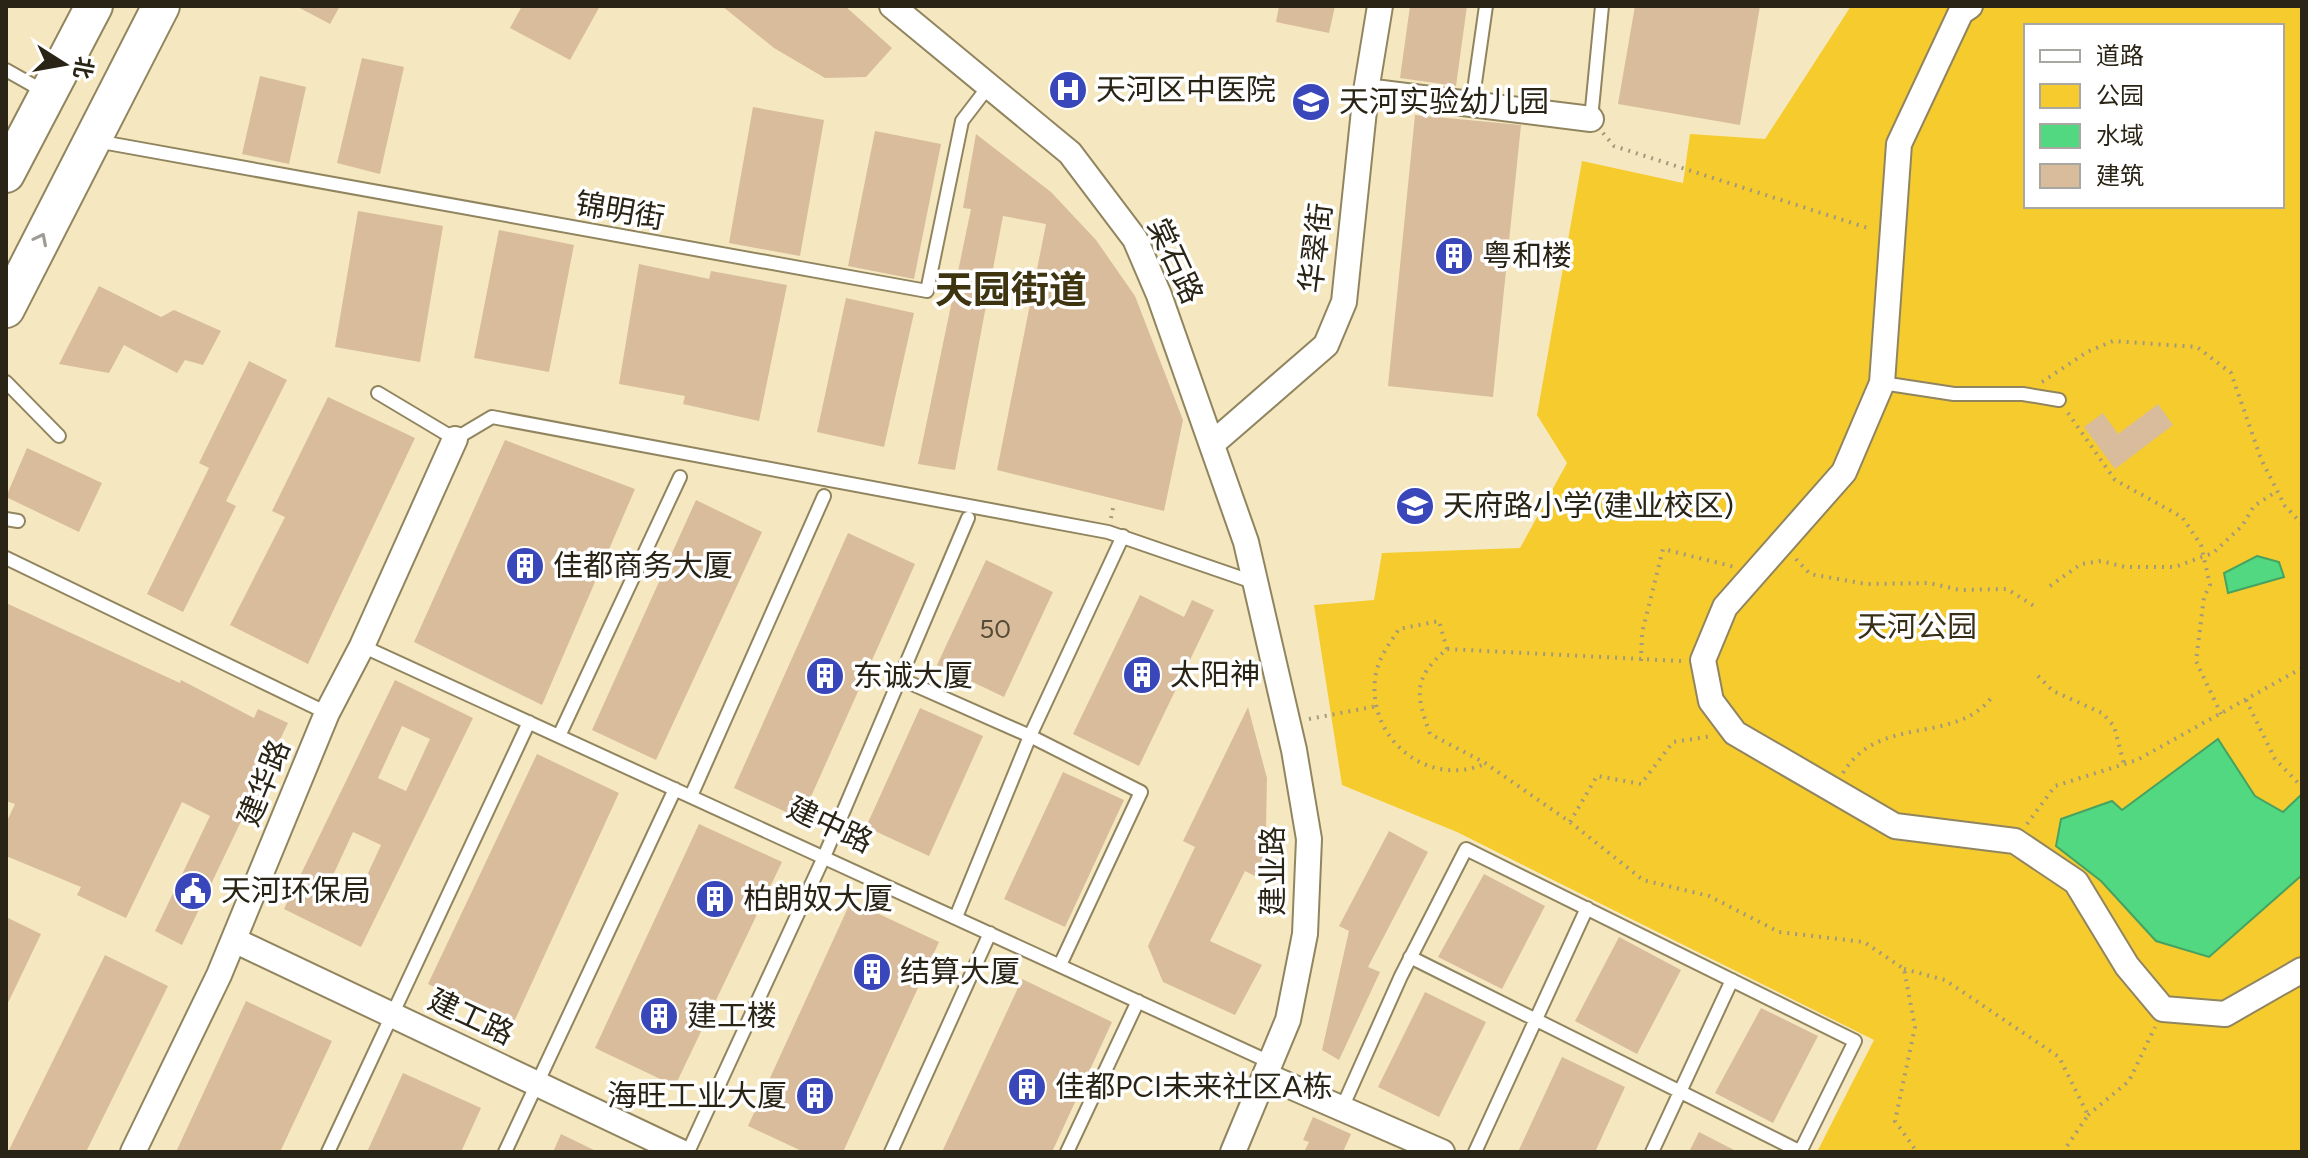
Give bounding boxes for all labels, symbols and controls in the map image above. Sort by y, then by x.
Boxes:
north arrow [24,24,104,104]
legend [2024,24,2284,208]
text: 道路 [2096,41,2144,70]
text: 北 [68,54,98,81]
hospital icon: 天河区中医院 [1047,69,1089,111]
place label: 天河区中医院 [1096,71,1276,108]
school or university icon: 天河实验幼儿园 [1290,81,1332,123]
text: 公园 [2096,81,2144,110]
place label: 天河实验幼儿园 [1339,83,1549,120]
text: 水域 [2096,121,2144,150]
text: 建筑 [2096,161,2144,190]
street label: 锦明街 [573,184,668,237]
street label: 华翠街 [1292,201,1339,295]
street label: 棠石路 [1140,212,1211,309]
one-way arrow [31,233,47,248]
building icon: 粤和楼 [1433,235,1475,277]
place label: 粤和楼 [1482,237,1572,274]
district label: 天园街道 [935,267,1087,313]
school or university icon: 天府路小学(建业校区) [1394,485,1436,527]
place label: 天府路小学(建业校区) [1443,487,1734,524]
building icon: 佳都商务大厦 [504,545,546,587]
place label: 佳都商务大厦 [553,547,733,584]
park label: 天河公园 [1857,608,1977,645]
house number: 50 [979,613,1011,645]
building icon: 太阳神 [1121,654,1163,696]
building icon: 东诚大厦 [804,655,846,697]
place label: 太阳神 [1170,656,1260,693]
place label: 东诚大厦 [853,657,973,694]
street label: 建华路 [230,734,298,831]
street label: 建中路 [782,789,879,860]
street label: 建业路 [1254,826,1291,916]
public building icon: 天河环保局 [172,870,214,912]
place label: 天河环保局 [221,872,371,909]
building icon: 柏朗奴大厦 [694,878,736,920]
place label: 柏朗奴大厦 [743,880,893,917]
building icon: 结算大厦 [851,951,893,993]
place label: 结算大厦 [900,953,1020,990]
street label: 建工路 [423,981,520,1052]
building icon: 建工楼 [638,995,680,1037]
place label: 建工楼 [687,997,777,1034]
building icon: 佳都PCI未来社区A栋 [1006,1066,1048,1108]
place label: 佳都PCI未来社区A栋 [1055,1068,1332,1105]
building icon: 海旺工业大厦 [794,1075,836,1117]
place label: 海旺工业大厦 [607,1077,787,1114]

